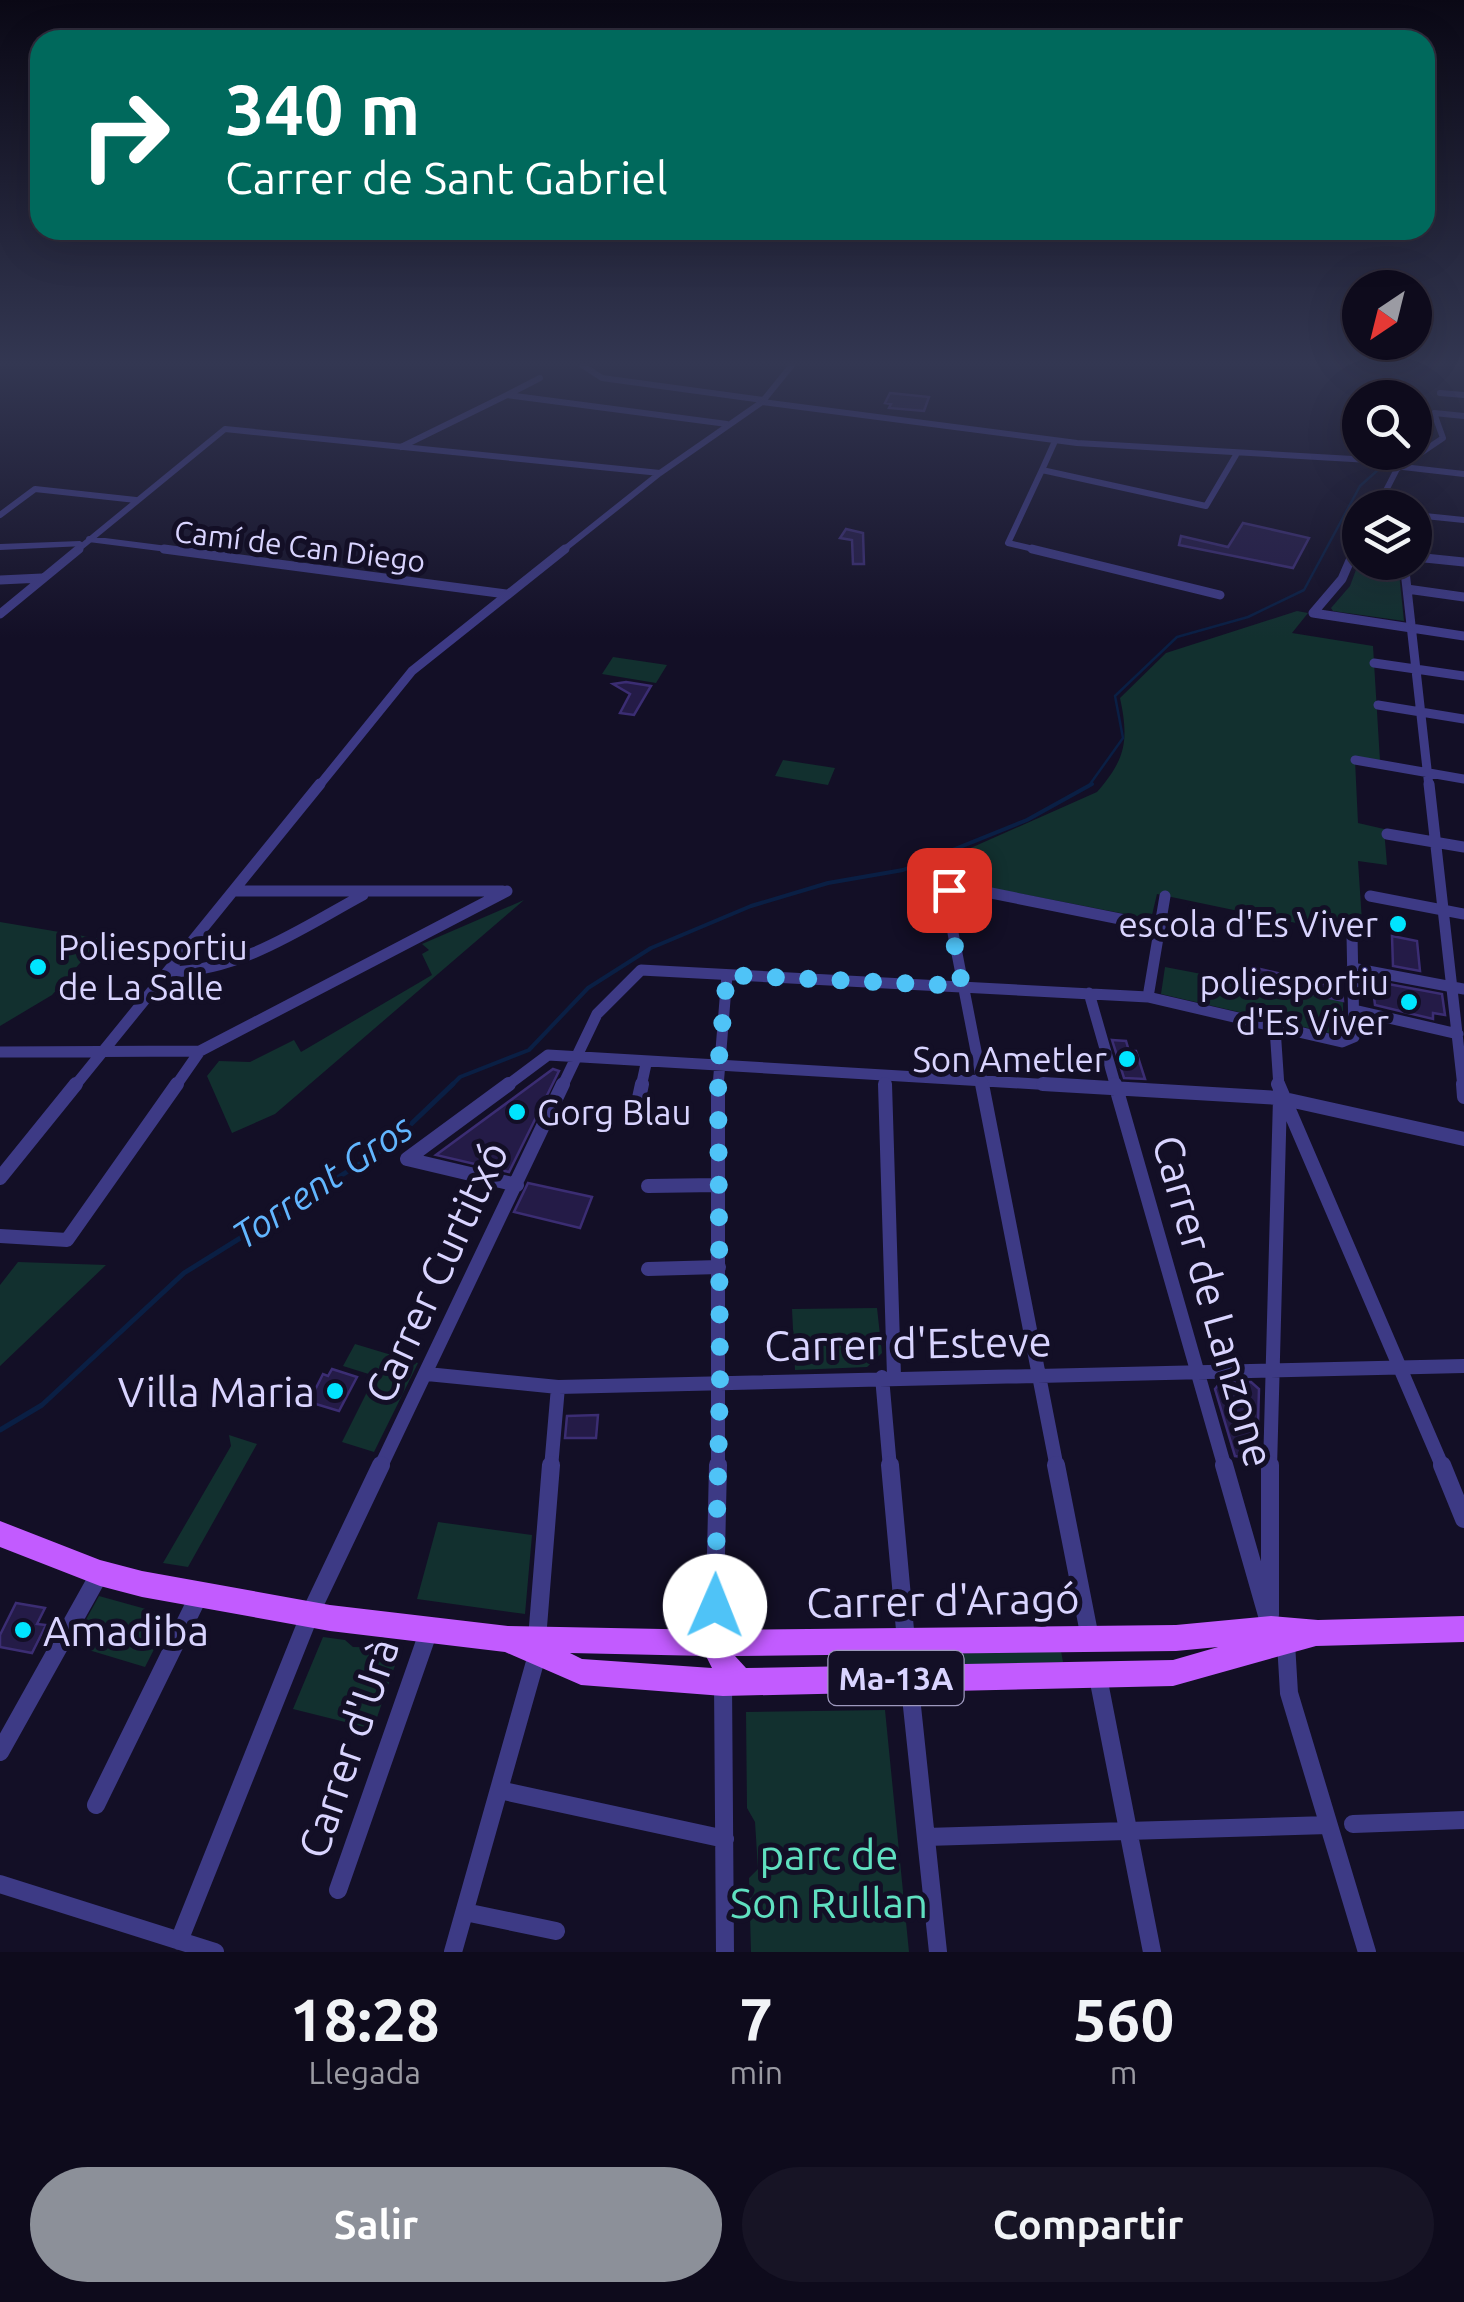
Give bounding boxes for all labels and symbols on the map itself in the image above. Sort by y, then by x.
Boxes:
north arrow [1342,270,1432,360]
street label: Camí de Can Diego [173,514,427,578]
pin [907,848,992,933]
place label: escola d'Es Viver [1118,904,1378,944]
marker: escola d'Es Viver [1387,913,1409,935]
place label: Poliesportiu de La Salle [58,927,248,1007]
marker: Poliesportiu de La Salle [27,956,49,978]
place label: poliesportiu d'Es Viver [1199,962,1389,1042]
marker: poliesportiu d'Es Viver [1398,991,1420,1013]
place label: Son Ametler [912,1039,1107,1079]
marker: Son Ametler [1116,1048,1138,1070]
place label: Gorg Blau [537,1092,692,1132]
marker: Gorg Blau [506,1101,528,1123]
water label: Torrent Gros [224,1106,420,1256]
street label: Carrer de Lanzone [1144,1130,1284,1472]
street label: Carrer Curtitxó [355,1134,517,1410]
street label: Carrer d'Esteve [764,1317,1052,1369]
place label: Villa Maria [118,1368,315,1415]
marker: Villa Maria [324,1380,346,1402]
position arrow [663,1554,767,1658]
street label: Carrer d'Aragó [806,1574,1080,1626]
place label: Amadiba [43,1607,209,1654]
marker: Amadiba [12,1619,34,1641]
street label: Carrer d'Urà [289,1632,407,1864]
road number: Ma-13A [828,1651,964,1705]
park label: parc de Son Rullan [730,1831,928,1926]

